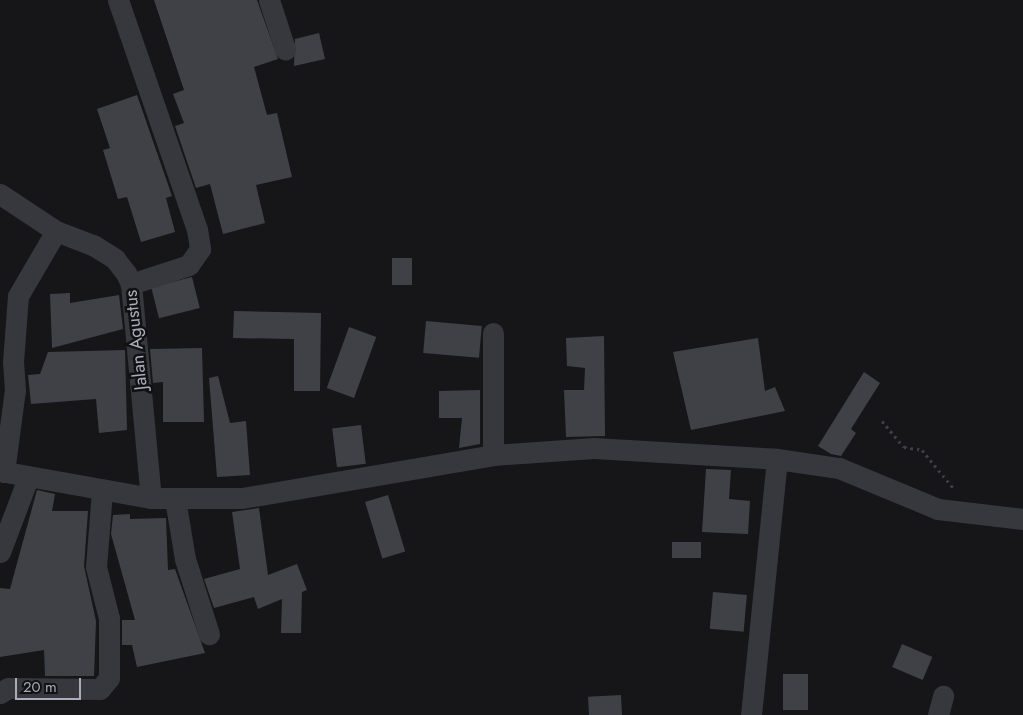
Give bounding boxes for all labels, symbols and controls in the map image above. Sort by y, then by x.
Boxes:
street label: Jalan Agustus [120,289,152,391]
scale bar [18,668,84,700]
text: 20 m [23,676,57,698]

